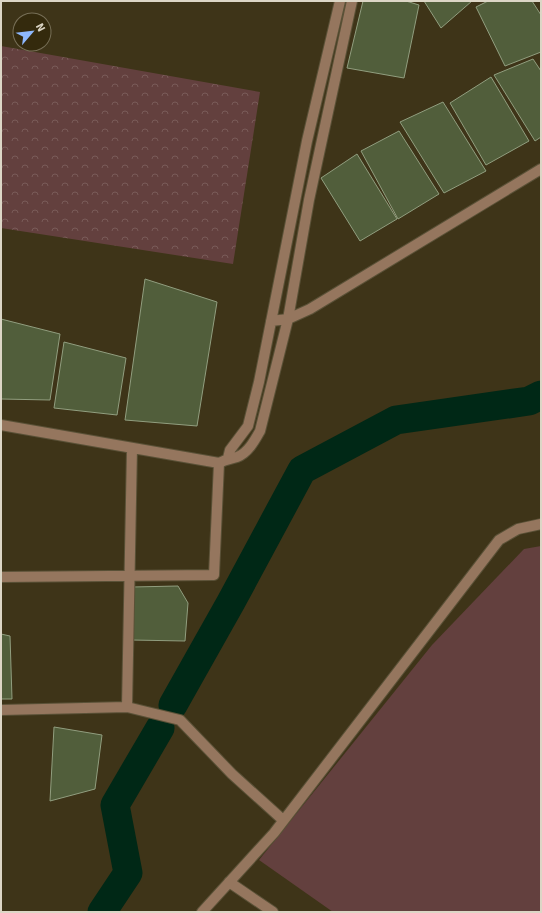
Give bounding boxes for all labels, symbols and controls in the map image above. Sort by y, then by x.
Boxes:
north arrow [12,12,52,52]
text: N [33,21,48,34]

